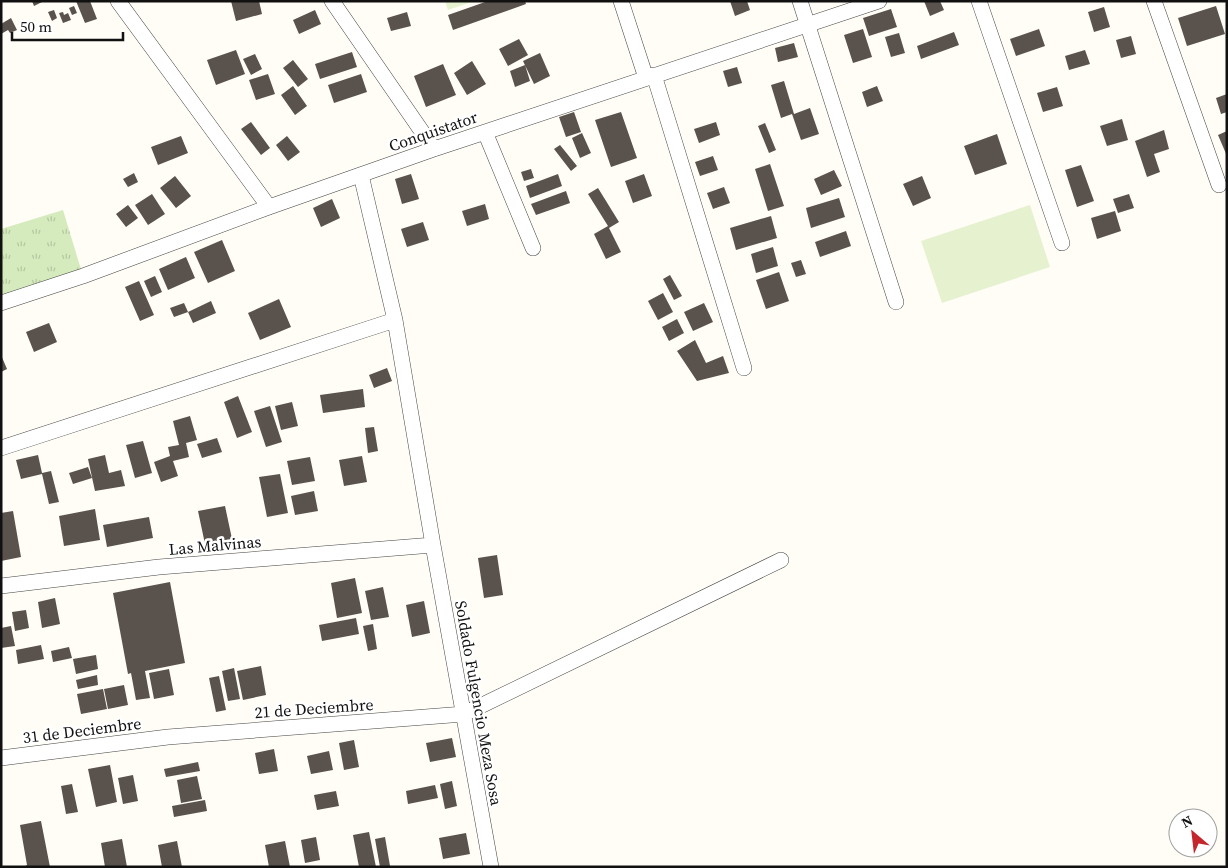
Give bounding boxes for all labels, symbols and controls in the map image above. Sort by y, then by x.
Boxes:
scale bar [12,10,124,42]
text: 50 m [20,16,52,37]
street label: Conquistator [386,105,481,156]
street label: Las Malvinas [168,530,262,560]
street label: Soldado Fulgencio Meza Sosa [450,599,508,808]
street label: 21 de Deciembre [254,693,374,723]
street label: 31 de Deciembre [21,712,143,748]
north arrow [1168,808,1218,858]
text: N [1178,810,1196,833]

